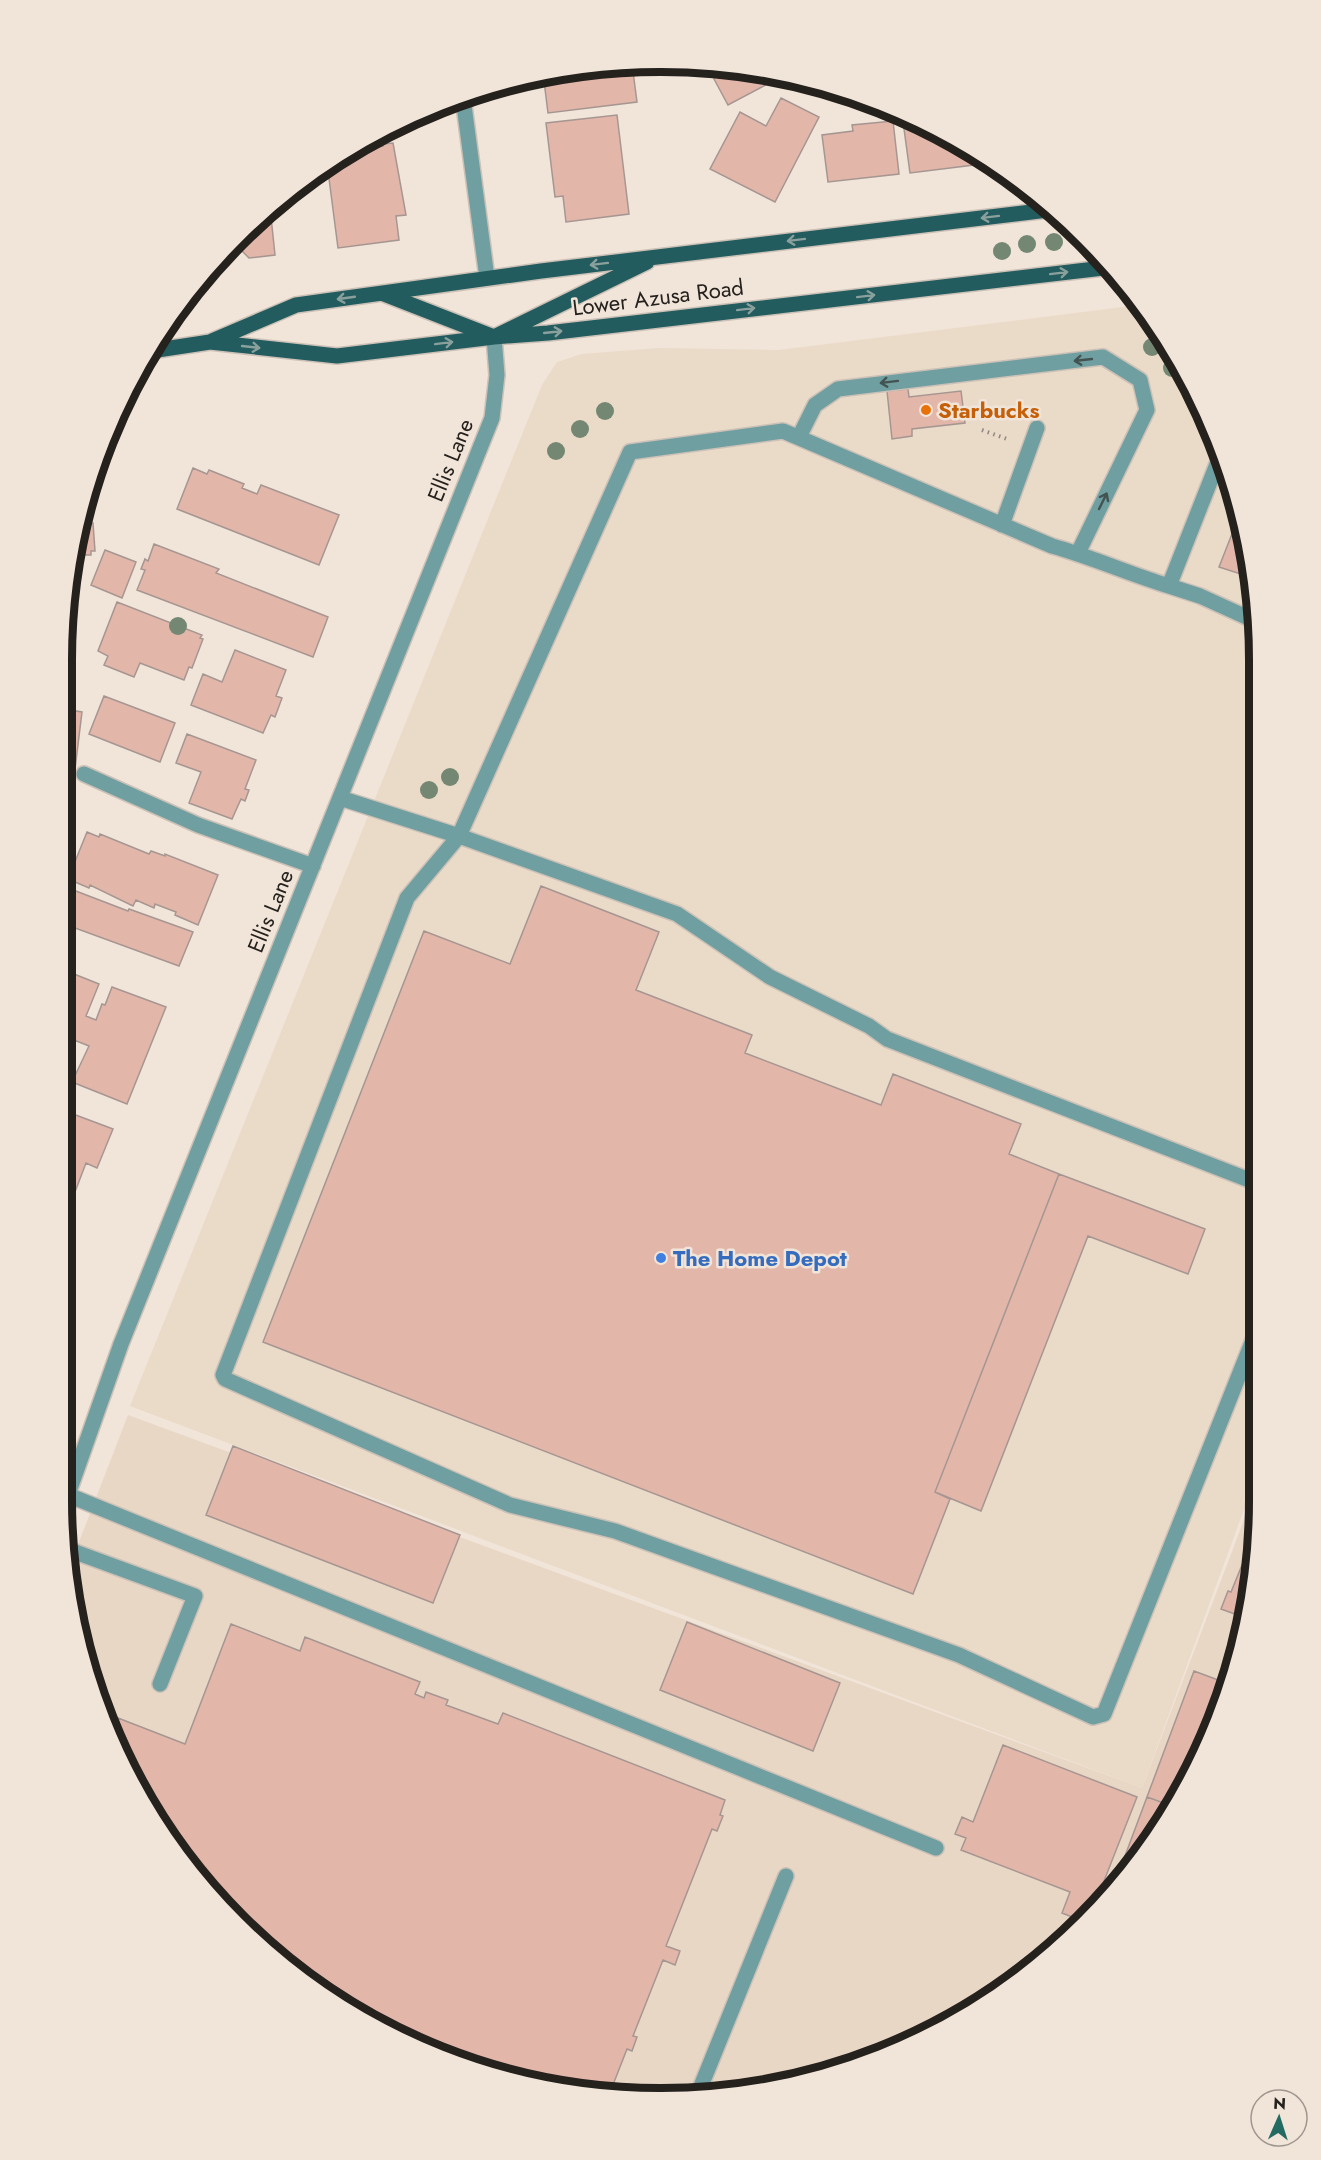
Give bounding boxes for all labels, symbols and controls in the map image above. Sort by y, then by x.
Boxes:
one-way arrow [980,212,1000,223]
one-way arrow [787,235,807,246]
one-way arrow [590,258,610,269]
one-way arrow [1049,267,1069,278]
street label: Lower Azusa Road [571,271,745,323]
one-way arrow [855,290,875,301]
one-way arrow [336,293,356,304]
one-way arrow [736,304,756,315]
one-way arrow [542,326,562,337]
one-way arrow [434,337,454,348]
one-way arrow [240,342,260,353]
one-way arrow [1073,354,1093,365]
one-way arrow [880,377,899,388]
place label: Starbucks [938,394,1039,426]
marker: Starbucks [919,403,933,417]
street label: Ellis Lane [419,414,481,506]
one-way arrow [1098,492,1110,510]
street label: Ellis Lane [239,865,301,957]
place label: The Home Depot [673,1242,847,1274]
marker: The Home Depot [654,1251,668,1265]
north arrow [1249,2088,1309,2148]
text: N [1273,2092,1287,2115]

